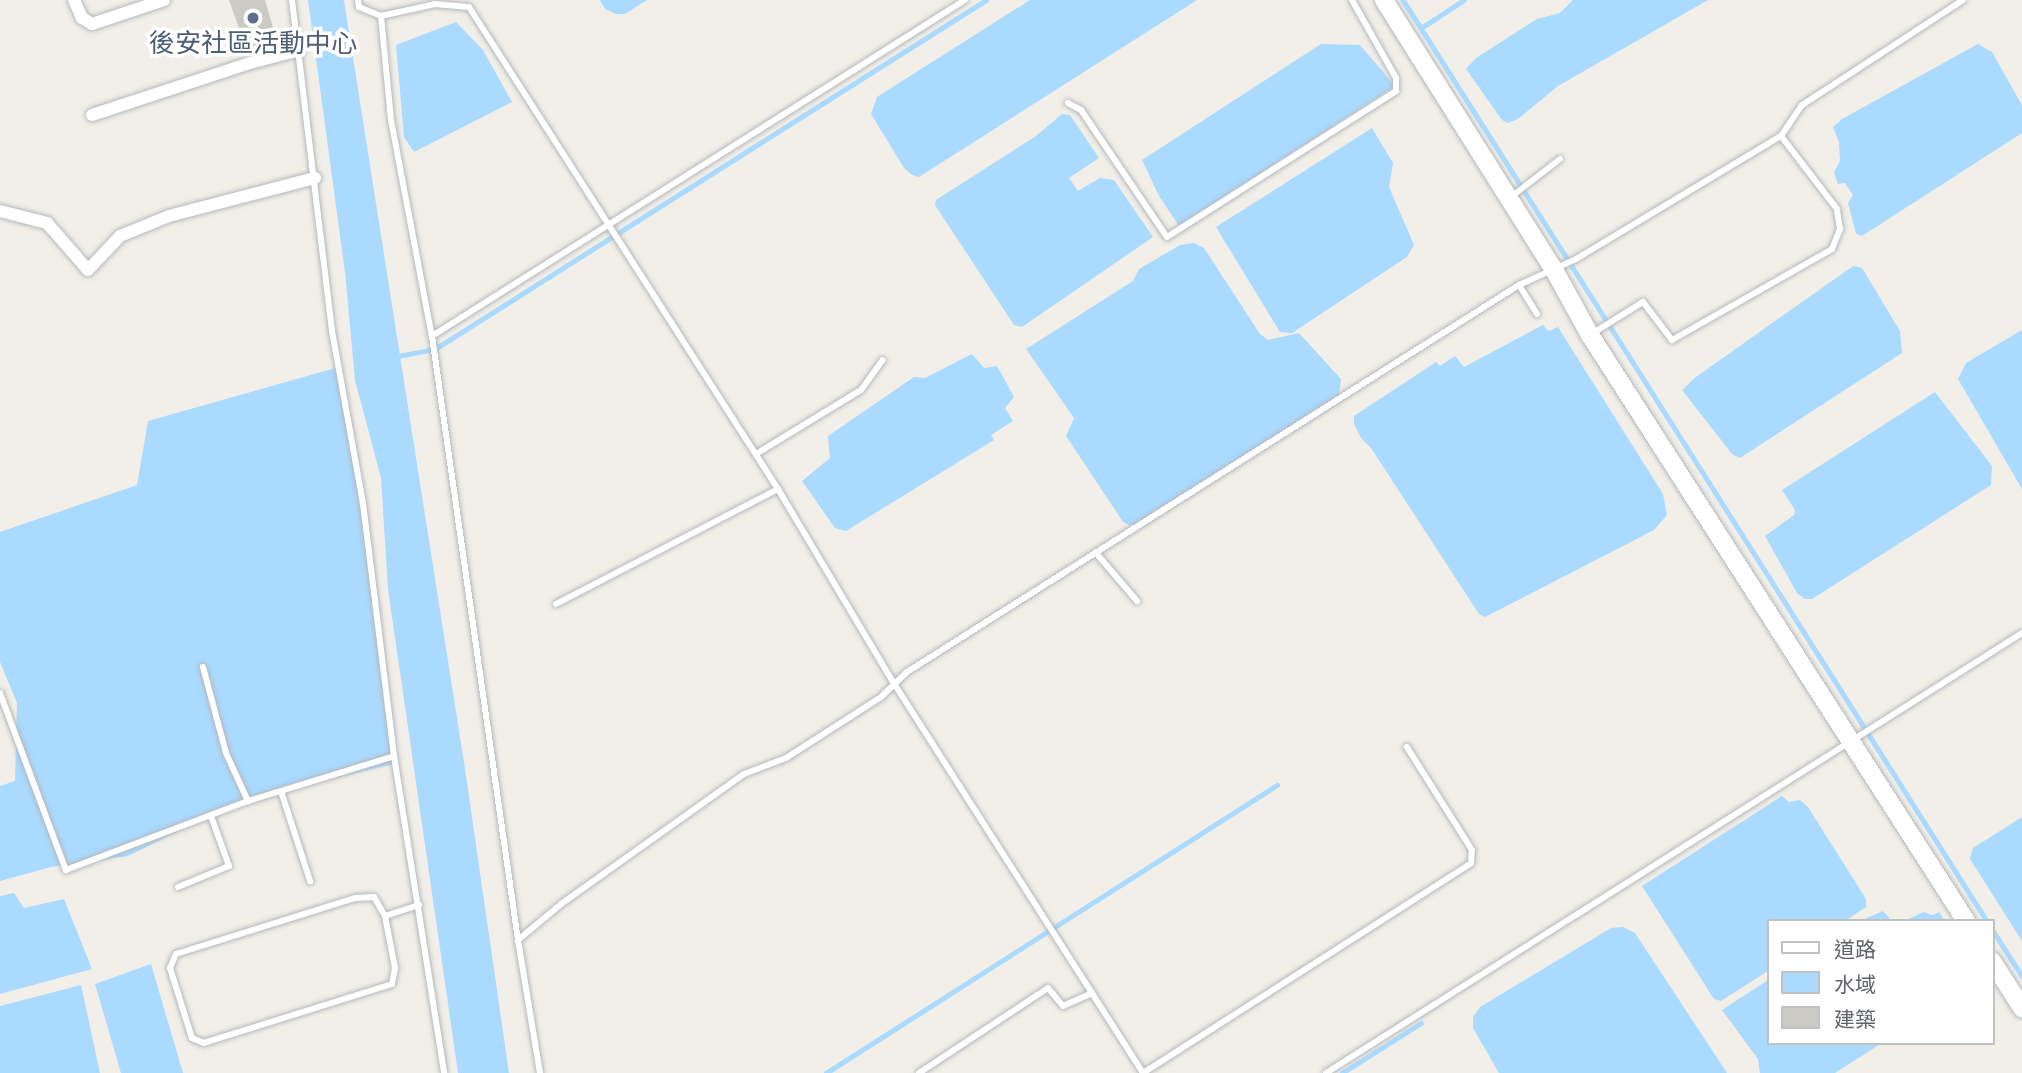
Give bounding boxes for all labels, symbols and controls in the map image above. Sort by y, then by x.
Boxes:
marker: 後安社區活動中心 [245,10,261,26]
place label: 後安社區活動中心 [149,29,357,61]
legend [1766,919,1994,1045]
text: 道路 [1834,937,1876,963]
text: 水域 [1834,972,1876,998]
text: 建築 [1834,1007,1876,1033]

